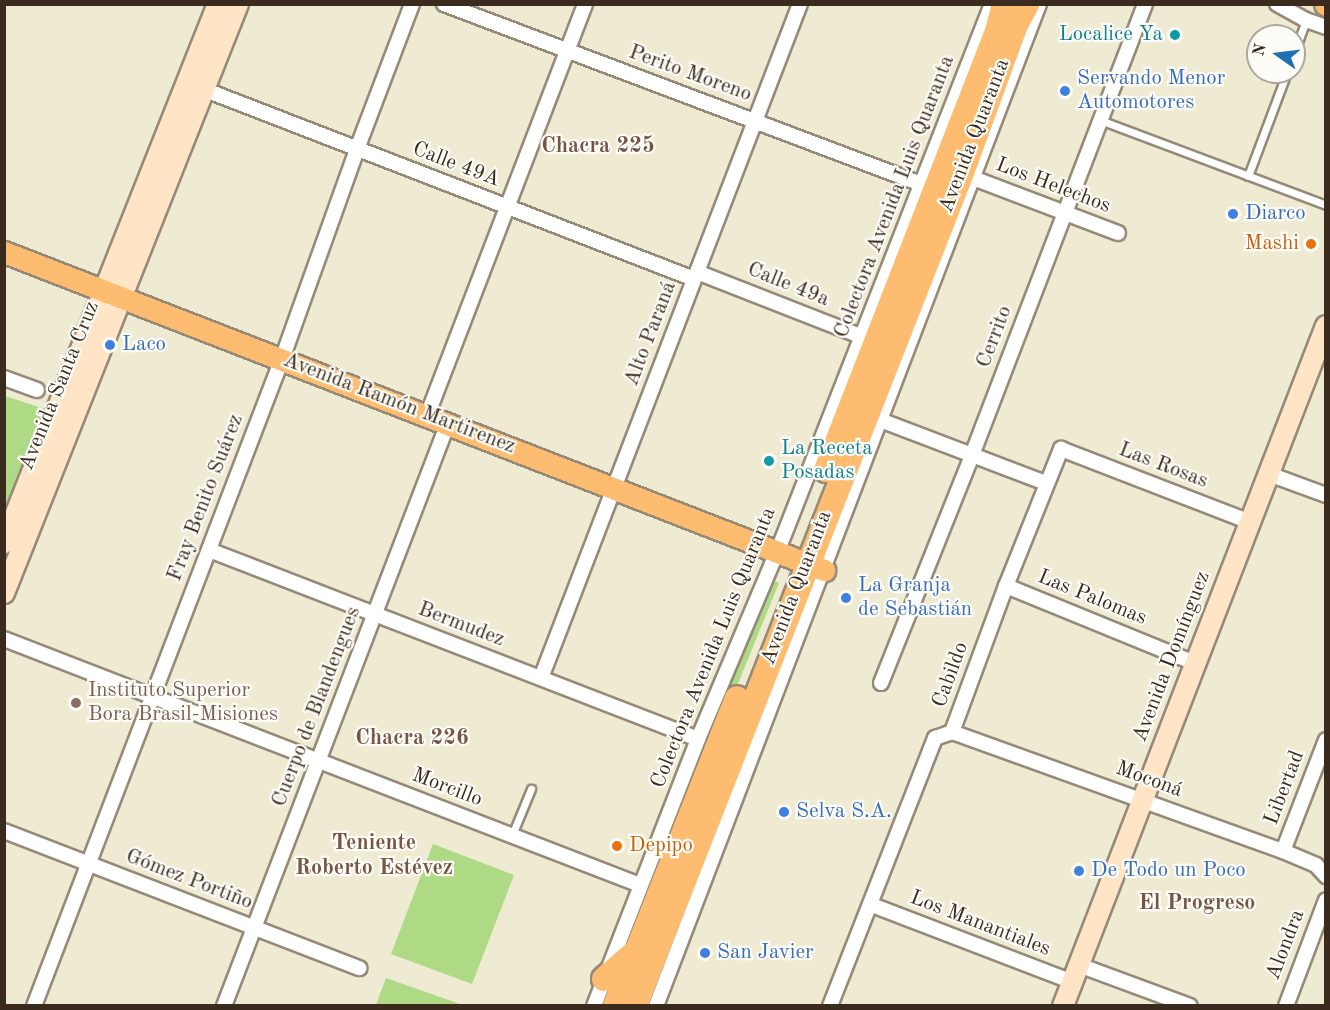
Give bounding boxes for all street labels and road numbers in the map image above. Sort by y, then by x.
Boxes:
street label: Perito Moreno [625,40,755,108]
street label: Colectora Avenida Luis Quaranta [829,52,961,342]
street label: Avenida Quaranta [934,55,1016,217]
street label: Calle 49A [409,137,503,193]
street label: Los Helechos [992,153,1114,219]
street label: Calle 49a [743,257,833,313]
street label: Alto Paraná [620,278,682,390]
street label: Avenida Santa Cruz [15,298,105,474]
street label: Cerrito [972,302,1018,372]
street label: Avenida Ramón Martirenez [279,348,519,460]
street label: Fray Benito Suárez [163,411,249,585]
street label: Las Rosas [1115,437,1211,495]
street label: Colectora Avenida Luis Quaranta [646,504,782,792]
street label: Avenida Quaranta [756,507,838,669]
street label: Las Palomas [1034,565,1150,631]
street label: Avenida Domínguez [1128,568,1216,746]
street label: Bermudez [414,597,508,653]
street label: Cuerpo de Blandengues [267,603,367,811]
street label: Cabildo [928,639,974,711]
street label: Libertad [1259,747,1311,829]
street label: Moconá [1112,756,1186,804]
street label: Morcillo [408,763,486,813]
street label: Gómez Portiño [122,844,256,916]
street label: Los Manantiales [906,886,1054,962]
street label: Alondra [1261,906,1311,984]

